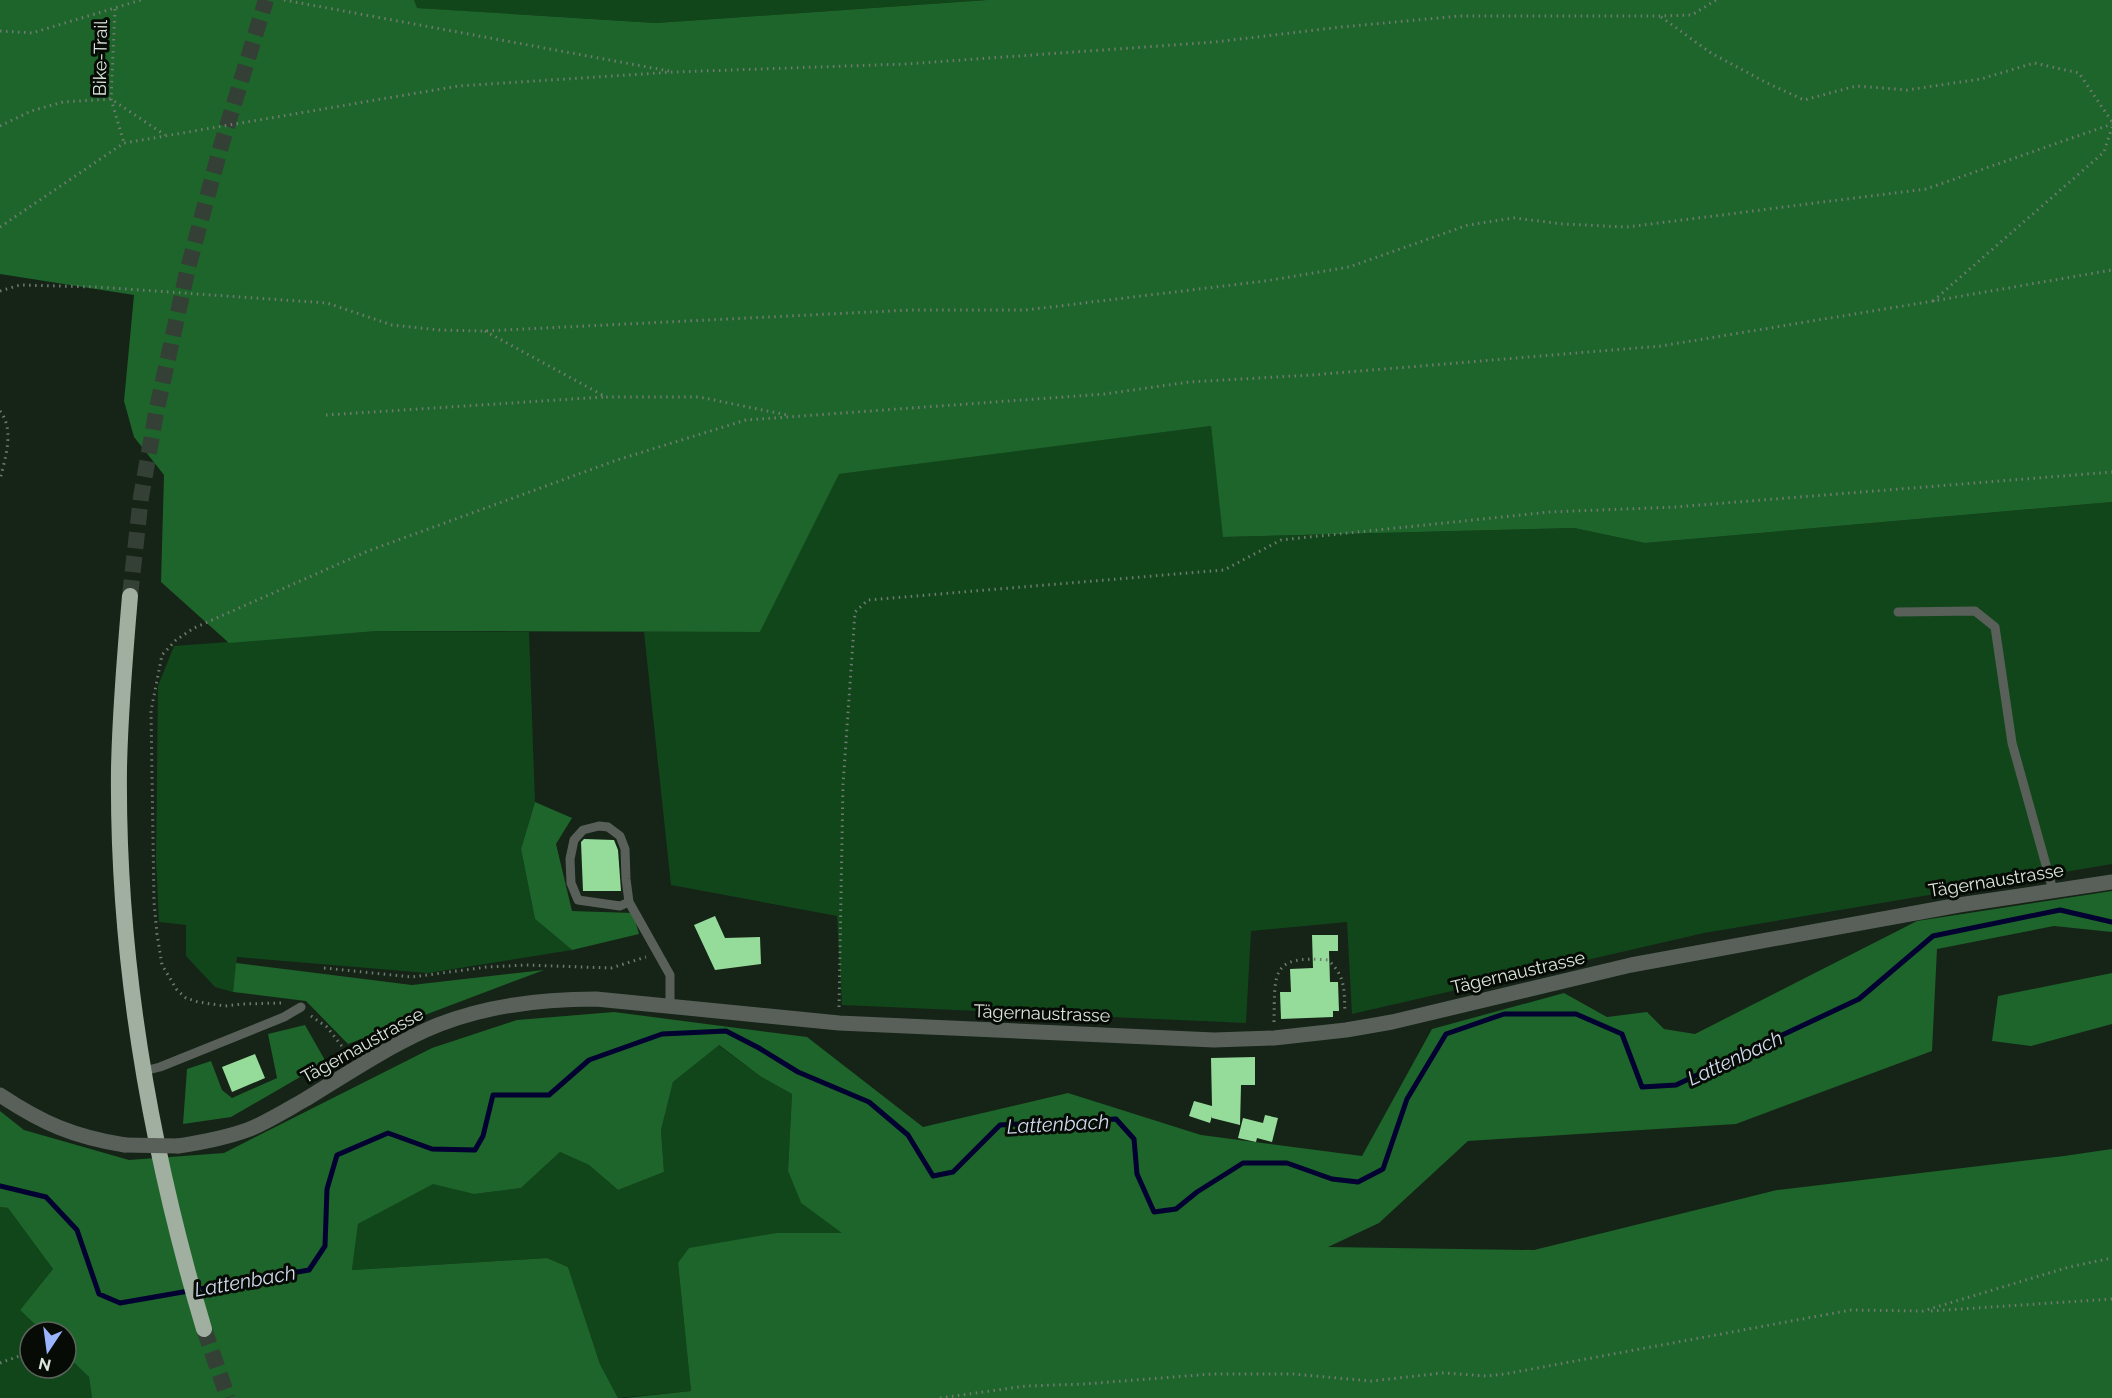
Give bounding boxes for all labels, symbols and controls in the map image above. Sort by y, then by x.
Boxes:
street label: Bike-Trail [89,20,111,96]
street label: Tägernaustrasse [1927,859,2066,901]
street label: Tägernaustrasse [1449,946,1587,998]
street label: Tägernaustrasse [973,1000,1111,1026]
street label: Tägernaustrasse [297,1002,427,1087]
water label: Lattenbach [1683,1025,1787,1091]
water label: Lattenbach [1006,1109,1110,1139]
water label: Lattenbach [192,1260,298,1302]
north arrow [18,1320,78,1380]
text: N [37,1353,53,1375]

